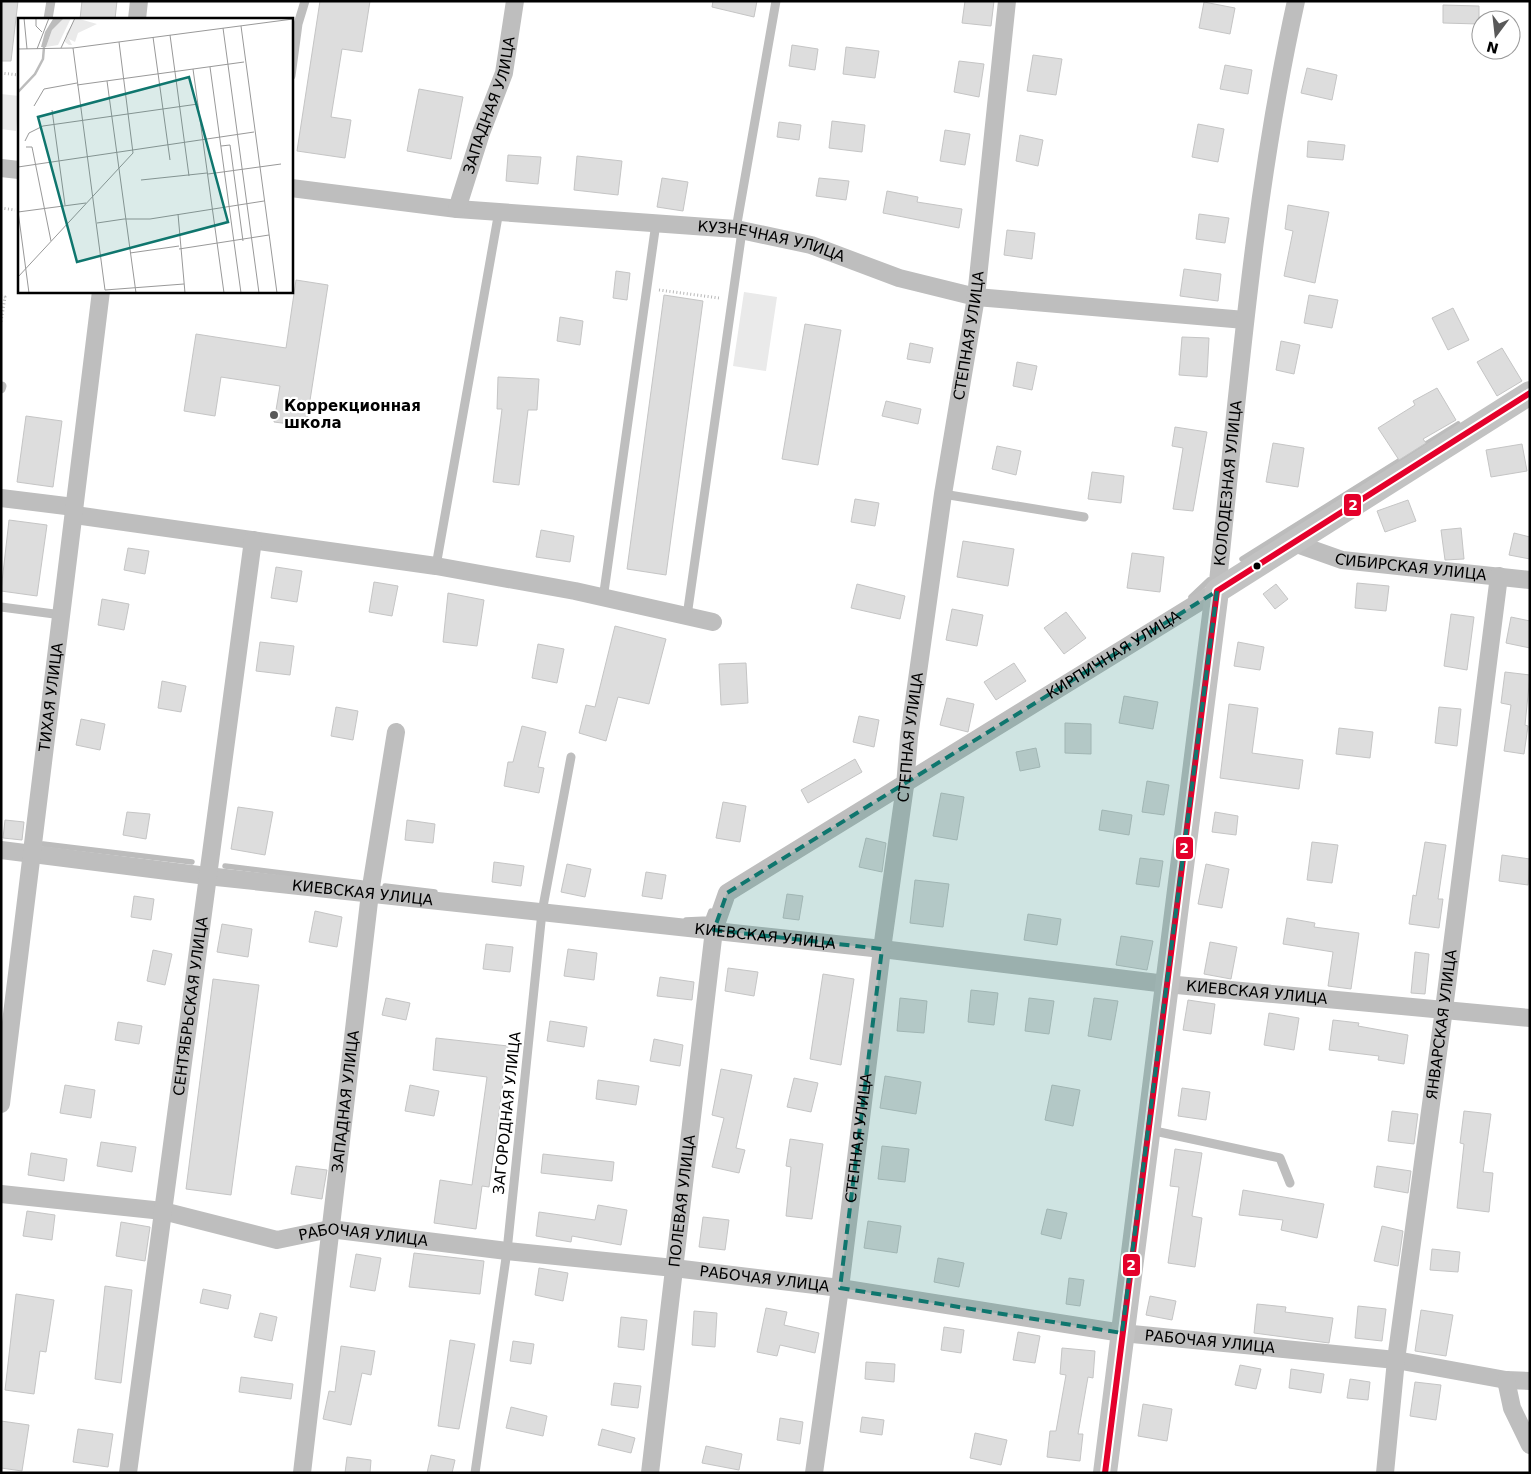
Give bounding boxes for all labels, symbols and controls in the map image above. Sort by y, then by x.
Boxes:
north arrow [1471,10,1521,60]
inset map [18,18,292,292]
street label: ЗАПАДНАЯ УЛИЦА [460,35,519,176]
text: N [1485,38,1500,57]
street label: КУЗНЕЧНАЯ УЛИЦА [697,217,848,266]
street label: СТЕПНАЯ УЛИЦА [950,269,988,402]
place label: Коррекционная школа [284,397,421,432]
street label: КОЛОДЕЗНАЯ УЛИЦА [1211,399,1246,567]
marker: Коррекционная школа [268,409,280,421]
line badge: 2 [1343,493,1362,517]
text: 2 [1348,497,1358,513]
street label: СИБИРСКАЯ УЛИЦА [1332,549,1488,584]
unlabelled marker [1252,561,1262,571]
street label: КИРПИЧНАЯ УЛИЦА [1043,606,1184,703]
street label: ТИХАЯ УЛИЦА [35,641,67,754]
street label: СТЕПНАЯ УЛИЦА [894,670,927,804]
line badge: 2 [1175,836,1194,860]
text: 2 [1179,840,1189,856]
street label: КИЕВСКАЯ УЛИЦА [291,876,435,909]
street label: СЕНТЯБРЬСКАЯ УЛИЦА [170,915,212,1097]
street label: КИЕВСКАЯ УЛИЦА [694,920,837,953]
street label: ЯНВАРСКАЯ УЛИЦА [1423,948,1461,1101]
street label: КИЕВСКАЯ УЛИЦА [1185,977,1329,1008]
street label: ЗАПАДНАЯ УЛИЦА [328,1029,363,1174]
street label: ЗАГОРОДНАЯ УЛИЦА [489,1030,525,1195]
street label: СТЕПНАЯ УЛИЦА [842,1071,876,1204]
street label: ПОЛЕВАЯ УЛИЦА [665,1133,699,1268]
street label: РАБОЧАЯ УЛИЦА [297,1220,430,1250]
line badge: 2 [1122,1253,1141,1277]
text: 2 [1126,1257,1136,1273]
street label: РАБОЧАЯ УЛИЦА [698,1262,831,1296]
street label: РАБОЧАЯ УЛИЦА [1144,1326,1277,1357]

